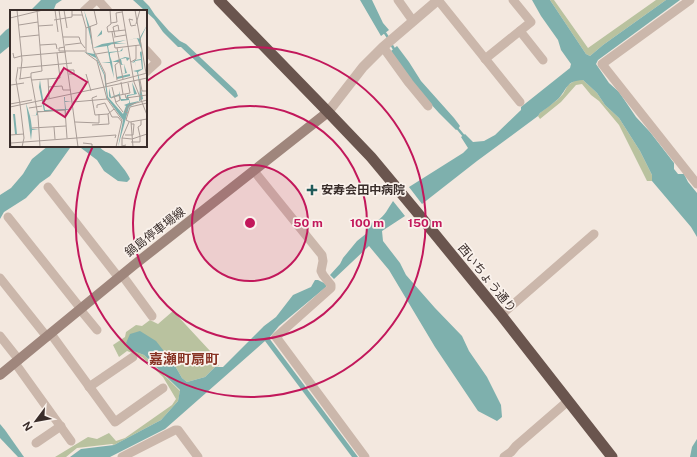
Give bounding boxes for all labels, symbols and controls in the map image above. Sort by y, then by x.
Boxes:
inset map [10,10,147,147]
place label: 安寿会田中病院 [321,183,405,197]
marker: 安寿会田中病院 [306,184,318,196]
street label: 鍋島停車場線 [122,204,188,260]
centre of rings [243,216,257,230]
text: 50 m [293,216,323,230]
text: 100 m [350,216,384,230]
text: 150 m [408,216,442,230]
street label: 西いちょう通り [455,241,519,315]
district label: 嘉瀬町扇町 [149,351,219,367]
north arrow [16,401,56,441]
text: N [20,419,35,433]

